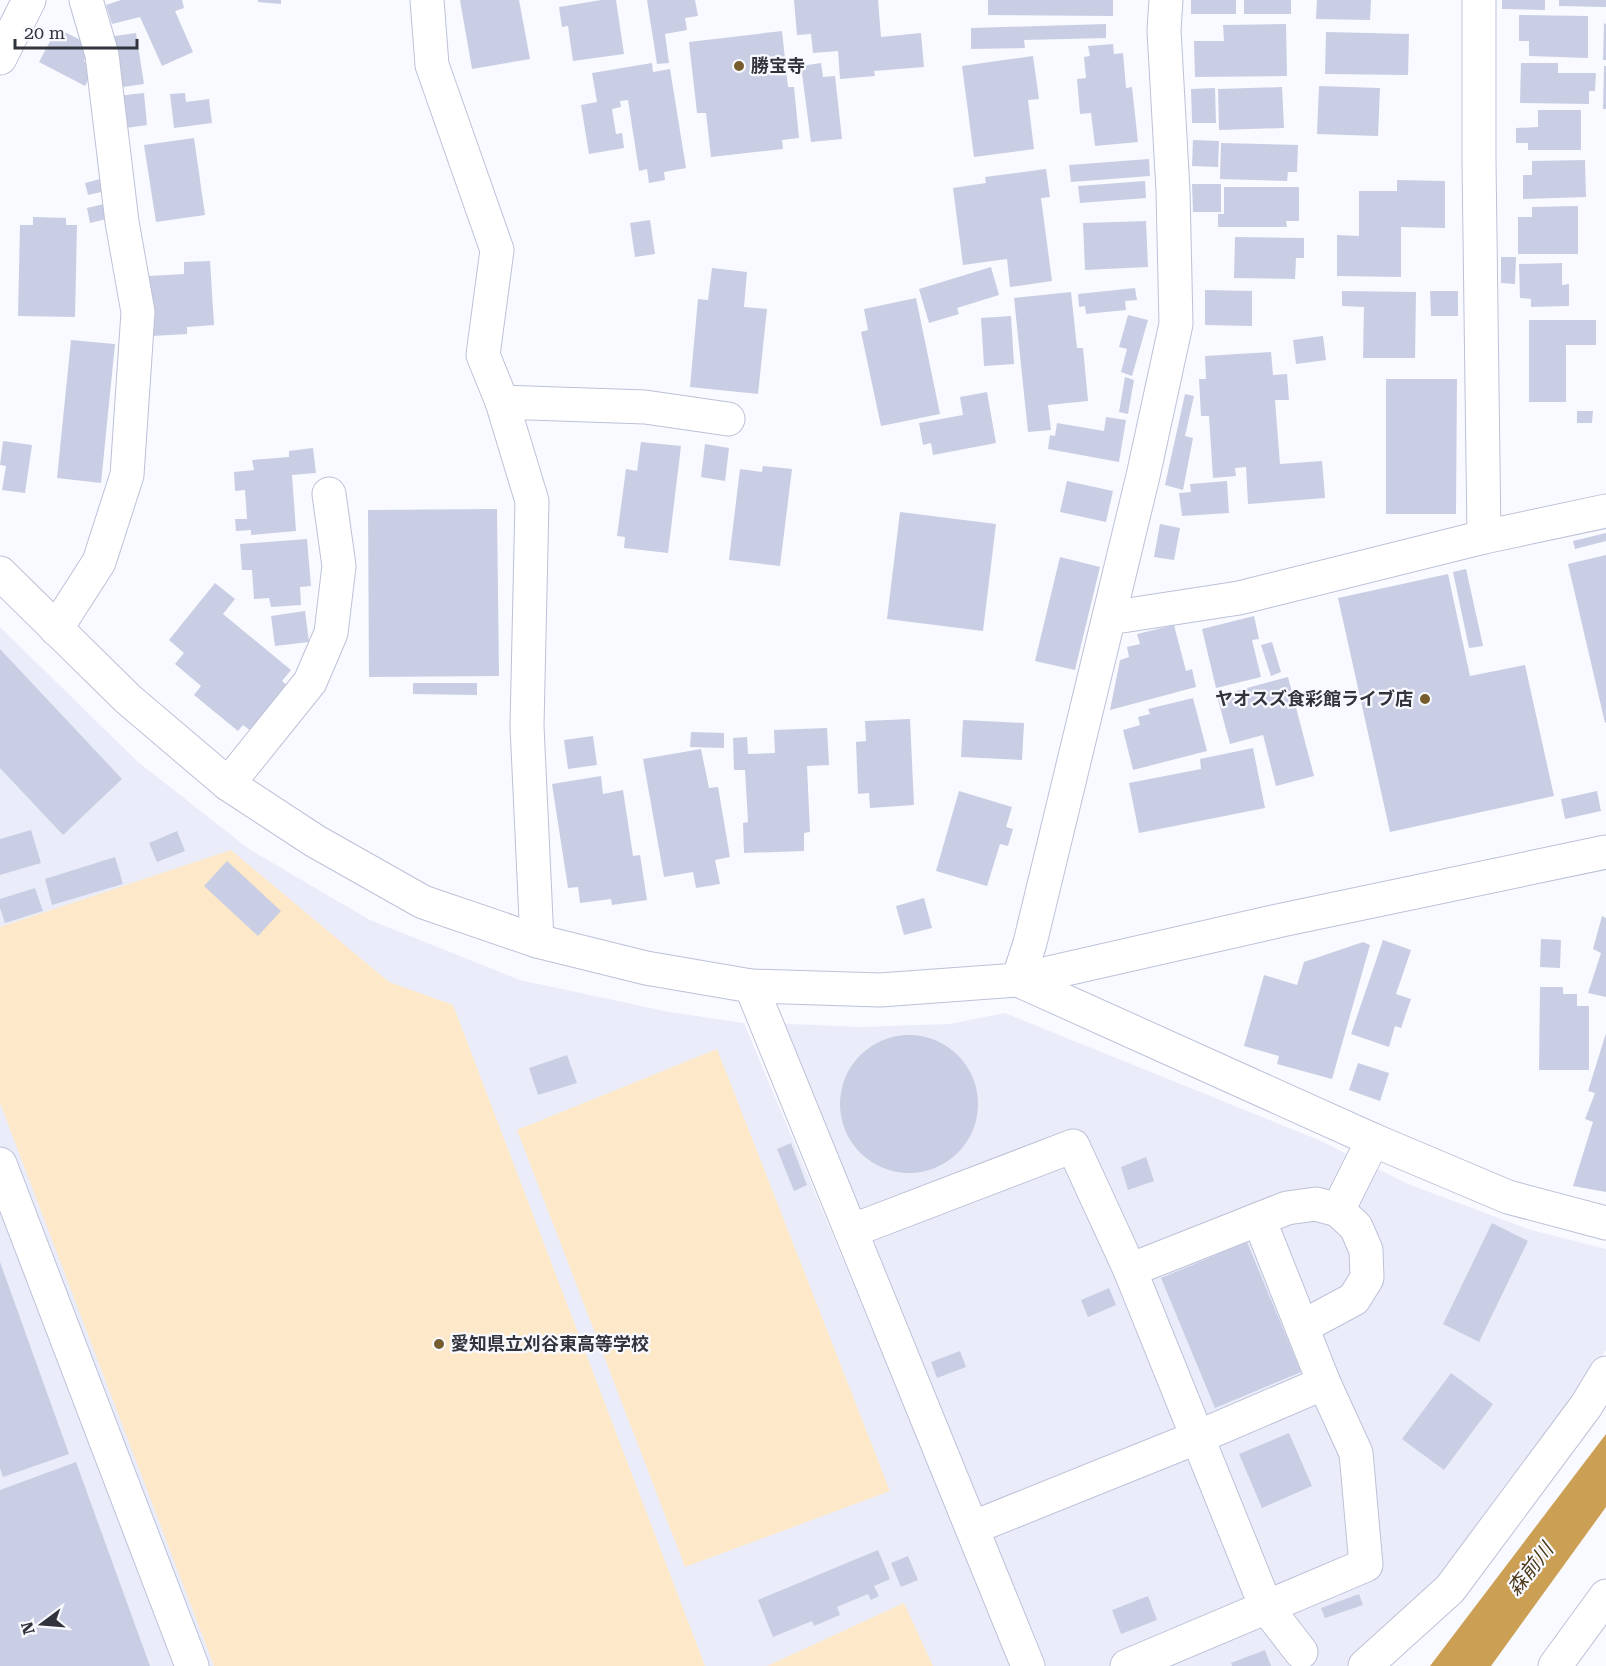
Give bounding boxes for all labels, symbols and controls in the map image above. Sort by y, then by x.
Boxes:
scale bar [15,12,136,50]
text: 20 m [24,22,65,43]
place label: 勝宝寺 [751,55,805,76]
marker: 勝宝寺 [732,59,746,73]
place label: ヤオスズ食彩館ライブ店 [1215,688,1413,709]
marker: ヤオスズ食彩館ライブ店 [1418,692,1432,706]
place label: 愛知県立刈谷東高等学校 [451,1333,649,1354]
marker: 愛知県立刈谷東高等学校 [432,1337,446,1351]
water label: 森前川 [1502,1536,1559,1600]
north arrow [12,1594,72,1654]
text: N [17,1619,39,1637]

